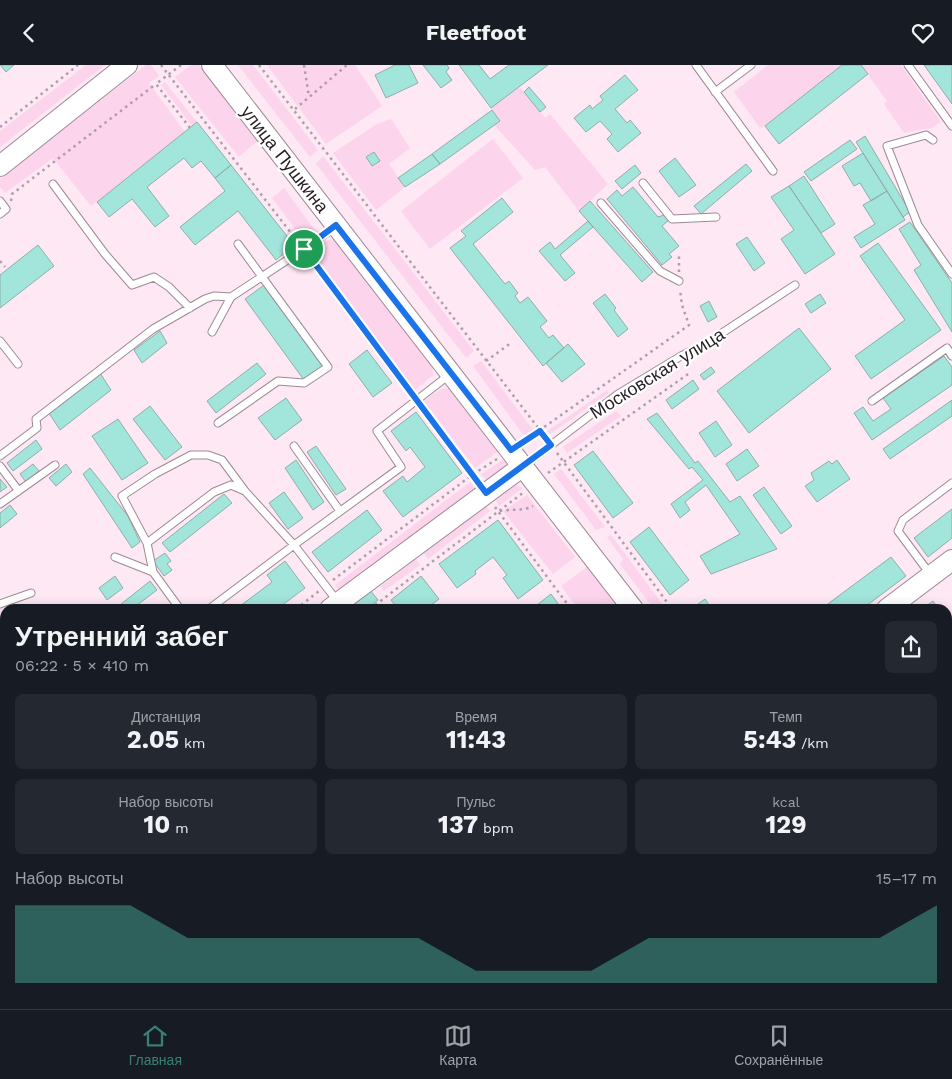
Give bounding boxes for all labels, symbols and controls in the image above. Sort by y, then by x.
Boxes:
icon: back [15,19,43,47]
icon: heart [909,19,937,47]
text: Fleetfoot [426,20,526,45]
street label: улица Пушкина [237,101,334,217]
pin [283,228,325,270]
icon: arrive [290,235,318,263]
street label: Московская улица [586,323,729,423]
text: Утренний забег [15,620,229,653]
button: share [885,621,937,673]
text: 06:22 · 5 × 410 m [15,656,149,675]
text: Дистанция [131,709,201,725]
text: Время [455,709,497,725]
text: Темп [770,709,802,725]
text: 2.05 [127,725,179,754]
text: 11:43 [446,725,506,754]
text: 5:43 [743,725,796,754]
text: km [179,735,205,751]
text: /km [796,735,829,751]
text: Набор высоты [119,794,213,810]
text: Пульс [456,794,496,810]
text: kcal [772,794,800,810]
text: 10 [143,810,170,839]
text: 137 [438,810,478,839]
text: 129 [765,810,807,839]
text: m [170,820,189,836]
text: bpm [478,820,514,836]
text: Набор высоты [15,869,123,888]
text: 15–17 m [876,869,937,888]
tab: Главная [129,1022,182,1068]
tab: Карта [439,1022,477,1068]
tab: Сохранённые [734,1022,823,1068]

